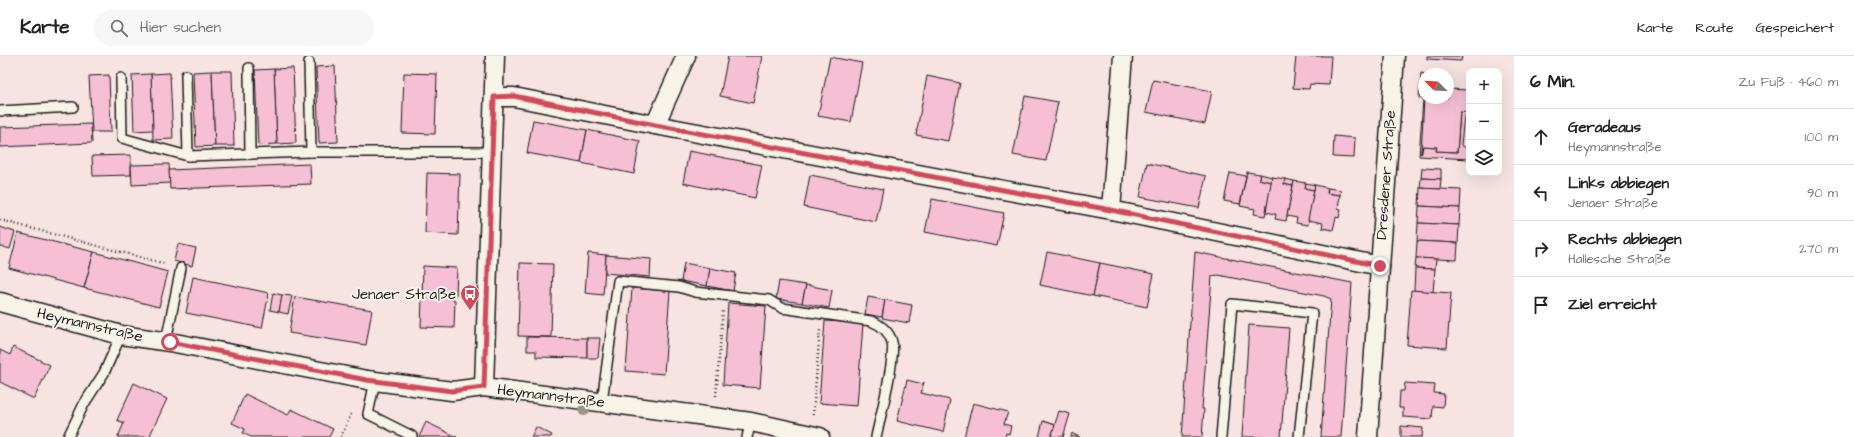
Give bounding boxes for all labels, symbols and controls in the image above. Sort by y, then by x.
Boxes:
search box [94,10,374,46]
text: Karte [20,14,70,41]
icon: search [108,17,130,39]
text: Hier suchen [140,17,221,38]
text: Karte [1637,18,1673,38]
text: Route [1695,18,1733,38]
text: Gespeichert [1755,18,1834,38]
north arrow [1418,68,1454,104]
map controls [1466,68,1502,176]
button: + [1466,68,1502,104]
text: 6 Min. [1530,70,1575,94]
text: Zu Fuß · 460 m [1738,73,1838,91]
button: − [1466,104,1502,140]
street label: Dresdener Straße [1371,110,1401,240]
text: Geradeaus [1568,117,1641,138]
icon: ahead [1530,126,1552,148]
text: 100 m [1805,128,1838,146]
text: Heymannstraße [1568,138,1662,156]
button: layers [1466,140,1502,176]
text: Links abbiegen [1568,173,1669,194]
icon: left [1530,182,1552,204]
text: 90 m [1807,184,1838,202]
text: Jenaer Straße [1568,194,1658,212]
text: Rechts abbiegen [1568,229,1682,250]
icon: right [1530,238,1552,260]
text: 270 m [1799,240,1838,258]
text: Hallesche Straße [1568,250,1671,268]
route end [1371,257,1389,275]
bus stop icon: Jenaer Straße [459,283,481,311]
place label: Jenaer Straße [352,284,456,305]
icon: arrive [1530,294,1552,316]
text: Ziel erreicht [1568,294,1657,315]
street label: Heymannstraße [35,303,145,348]
route start [161,333,179,351]
street label: Heymannstraße [496,379,606,414]

